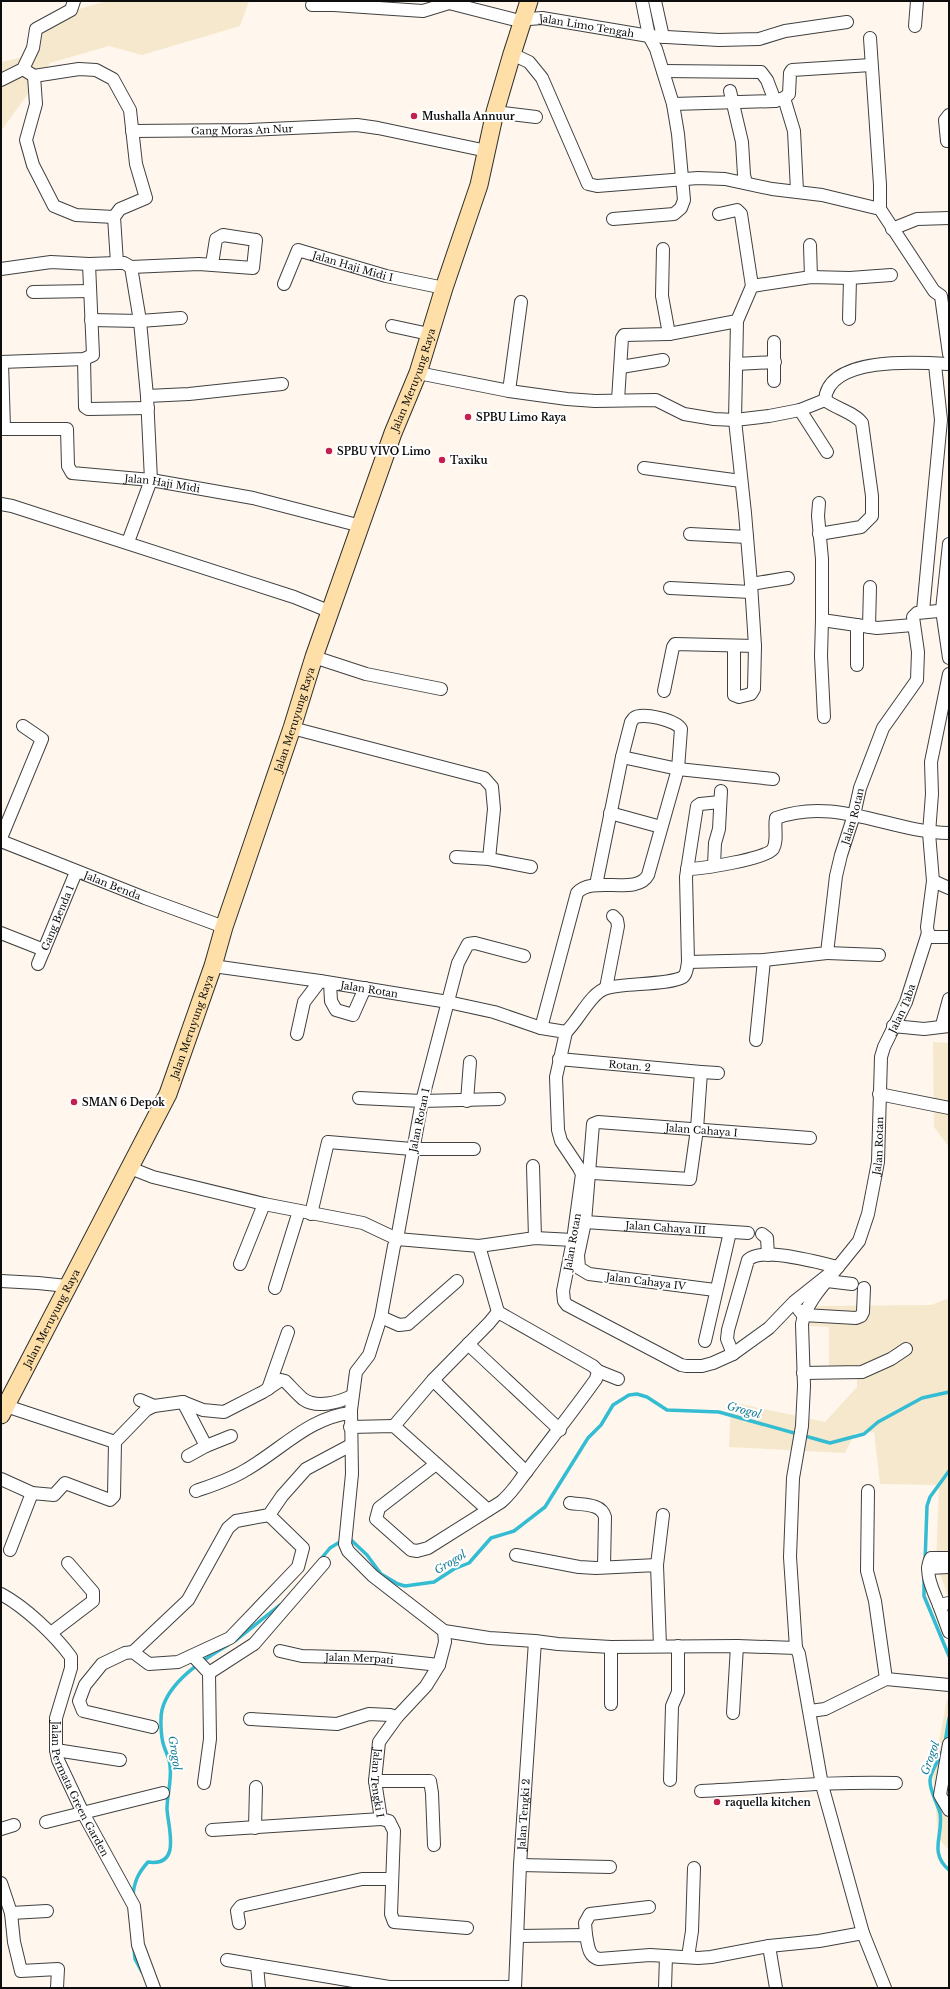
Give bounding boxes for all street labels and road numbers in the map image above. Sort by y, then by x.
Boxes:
street label: Jalan Limo Tengah [537,12,635,40]
street label: Gang Moras An Nur [191,122,294,137]
street label: Jalan Haji Midi I [309,248,394,284]
street label: Jalan Meruyung Raya [387,326,438,436]
street label: Jalan Haji Midi [122,472,202,496]
street label: Jalan Meruyung Raya [271,665,318,776]
street label: Jalan Rotan [838,787,867,848]
street label: Jalan Benda [80,868,143,903]
street label: Gang Benda 1 [38,883,77,953]
street label: Jalan Meruyung Raya [167,973,217,1083]
street label: Jalan Rotan [337,978,399,1001]
street label: Jalan Taba [885,982,918,1037]
street label: Rotan. 2 [608,1058,651,1074]
street label: Jalan Rotan I [406,1087,433,1155]
street label: Jalan Rotan [869,1117,886,1178]
street label: Jalan Cahaya I [663,1121,738,1140]
street label: Jalan Rotan [561,1212,584,1274]
street label: Jalan Cahaya III [623,1219,706,1237]
street label: Jalan Meruyung Raya [20,1267,83,1372]
street label: Jalan Cahaya IV [603,1270,687,1293]
street label: Jalan Merpati [323,1651,395,1667]
street label: Jalan Permata Green Garden [49,1719,112,1859]
street label: Jalan Tengki I [368,1746,387,1818]
street label: Jalan Tengki 2 [515,1778,533,1852]

